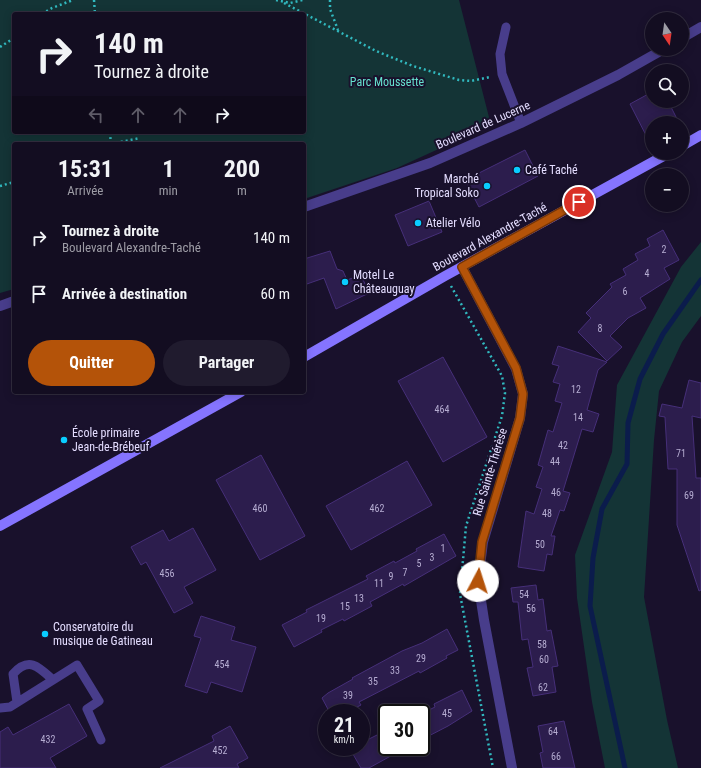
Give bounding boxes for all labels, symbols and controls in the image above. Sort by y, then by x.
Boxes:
north arrow [645,12,689,56]
map controls [645,12,689,212]
text: 140 m [94,27,164,60]
icon: right [28,28,80,80]
text: Tournez à droite [94,61,209,82]
button: search [645,64,689,108]
park label: Parc Moussette [350,75,425,89]
street label: Boulevard de Lucerne [434,98,533,152]
icon: left [85,104,107,126]
icon: ahead [127,104,149,126]
icon: ahead [169,104,191,126]
icon: right [211,104,233,126]
button: + [645,116,689,160]
text: 15:31 [58,155,113,183]
text: 1 [162,155,174,183]
text: 200 [224,155,260,183]
place label: Café Taché [525,163,578,177]
marker: Café Taché [512,165,522,175]
button: − [645,168,689,212]
place label: Marché Tropical Soko [414,172,479,200]
marker: Marché Tropical Soko [482,181,492,191]
text: Arrivée [67,183,103,198]
text: min [159,183,178,198]
text: m [237,183,247,198]
pin [562,185,596,219]
icon: arrive [568,191,590,213]
street label: Boulevard Alexandre-Taché [431,200,550,274]
place label: Atelier Vélo [426,216,480,230]
marker: Atelier Vélo [413,218,423,228]
text: Tournez à droite [62,222,159,240]
icon: right [28,227,50,249]
text: 140 m [253,229,290,247]
text: Boulevard Alexandre-Taché [62,240,201,255]
house number: 2 [662,244,667,255]
place label: Motel Le Châteauguay [353,268,414,296]
house number: 4 [645,268,650,279]
marker: Motel Le Châteauguay [340,277,350,287]
icon: arrive [28,283,50,305]
text: Arrivée à destination [62,285,187,303]
text: 60 m [260,285,290,303]
house number: 6 [623,286,628,297]
house number: 8 [598,323,603,334]
button: Quitter [28,340,155,386]
button: Partager [163,340,290,386]
house number: 12 [571,384,581,395]
house number: 464 [435,404,449,415]
house number: 14 [573,412,583,423]
place label: École primaire Jean-de-Brébeuf [72,425,150,454]
street label: Rue Sainte-Thérèse [470,426,510,518]
marker: École primaire Jean-de-Brébeuf [59,435,69,445]
house number: 42 [558,440,568,451]
house number: 71 [676,448,686,459]
house number: 44 [550,456,560,467]
house number: 46 [551,487,561,498]
house number: 69 [684,490,694,501]
house number: 460 [253,503,267,514]
house number: 462 [370,503,384,514]
house number: 48 [542,508,552,519]
house number: 50 [535,539,545,550]
house number: 1 [441,543,445,554]
house number: 3 [430,552,435,563]
house number: 5 [417,558,422,569]
position arrow [457,560,499,602]
house number: 7 [403,567,408,578]
house number: 456 [160,568,174,579]
house number: 9 [389,571,394,582]
house number: 11 [374,578,384,589]
house number: 54 [519,589,529,600]
house number: 13 [354,593,364,604]
house number: 15 [340,601,350,612]
house number: 56 [526,603,536,614]
house number: 19 [316,613,326,624]
place label: Conservatoire du musique de Gatineau [53,620,153,648]
marker: Conservatoire du musique de Gatineau [40,629,50,639]
house number: 58 [537,639,547,650]
house number: 29 [416,653,426,664]
house number: 60 [539,654,549,665]
house number: 454 [215,659,229,670]
house number: 33 [390,665,400,676]
house number: 35 [368,676,378,687]
house number: 62 [538,682,548,693]
house number: 39 [343,690,353,701]
speed limit sign: 30 [378,704,430,756]
house number: 45 [442,708,452,719]
text: 21 [334,713,354,737]
house number: 64 [548,726,558,737]
house number: 432 [41,734,55,745]
text: km/h [334,734,354,745]
house number: 452 [213,745,227,756]
house number: 66 [551,751,561,762]

